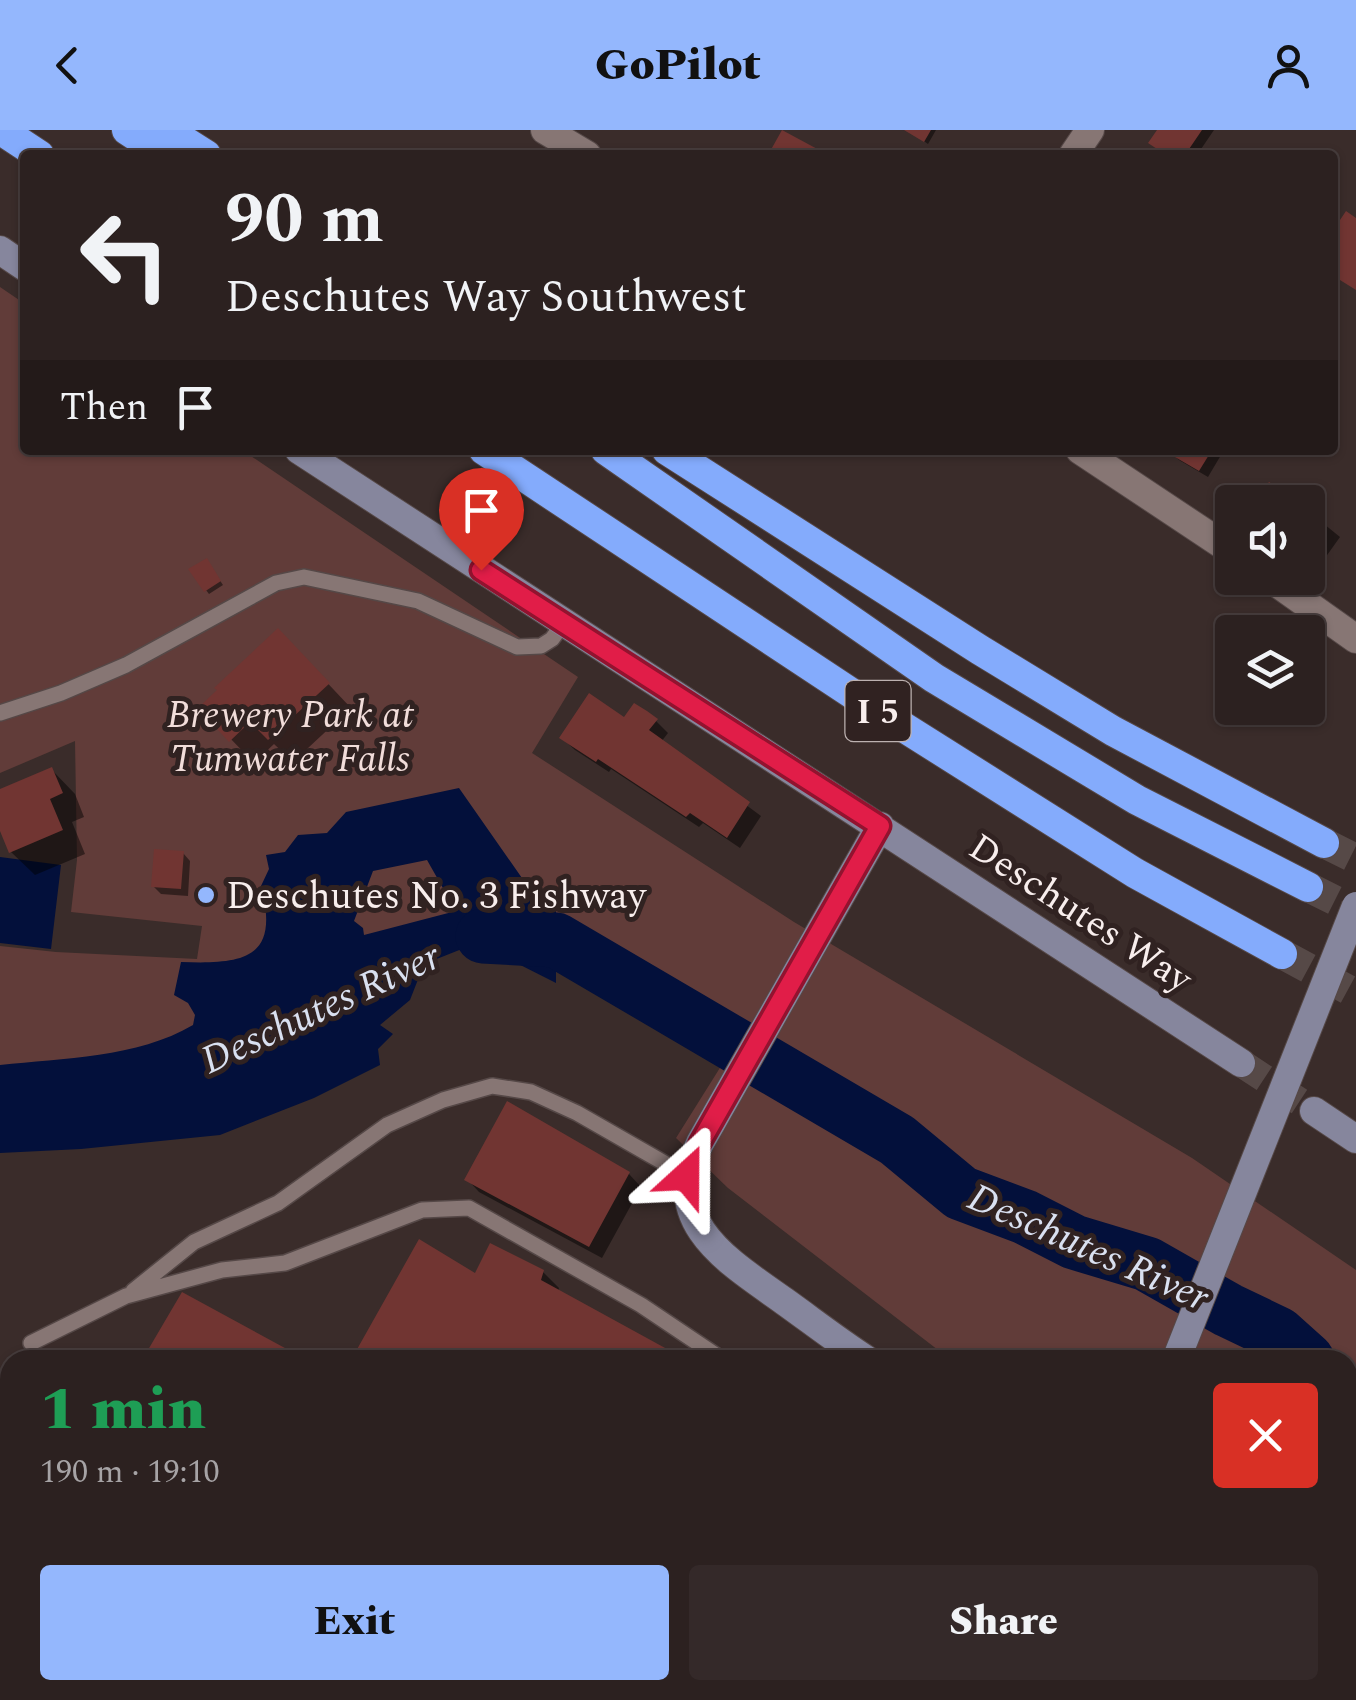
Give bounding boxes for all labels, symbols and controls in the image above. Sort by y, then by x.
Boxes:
text: GoPilot [595,31,761,100]
icon: back [40,38,95,93]
icon: person [1261,38,1316,93]
text: 90 m [225,167,384,273]
icon: left [60,190,190,320]
text: Deschutes Way Southwest [225,263,747,332]
text: Then [60,379,148,437]
icon: arrive [168,380,223,435]
pin [439,468,524,571]
icon: arrive [454,483,509,538]
map controls [1215,485,1325,725]
button: sound [1215,485,1325,595]
button: layers [1215,615,1325,725]
road number: I 5 [846,681,910,741]
park label: Brewery Park at Tumwater Falls [167,687,414,789]
street label: Deschutes Way [956,819,1205,1009]
place label: Deschutes No. 3 Fishway [226,868,648,926]
marker: Deschutes No. 3 Fishway [195,884,217,906]
water label: Deschutes River [191,927,452,1092]
position arrow [634,1124,738,1228]
water label: Deschutes River [958,1168,1220,1329]
text: 1 min [40,1364,206,1456]
button: close [1213,1383,1318,1488]
text: 190 m · 19:10 [40,1448,220,1497]
button: Exit [40,1565,669,1680]
button: Share [689,1565,1318,1680]

